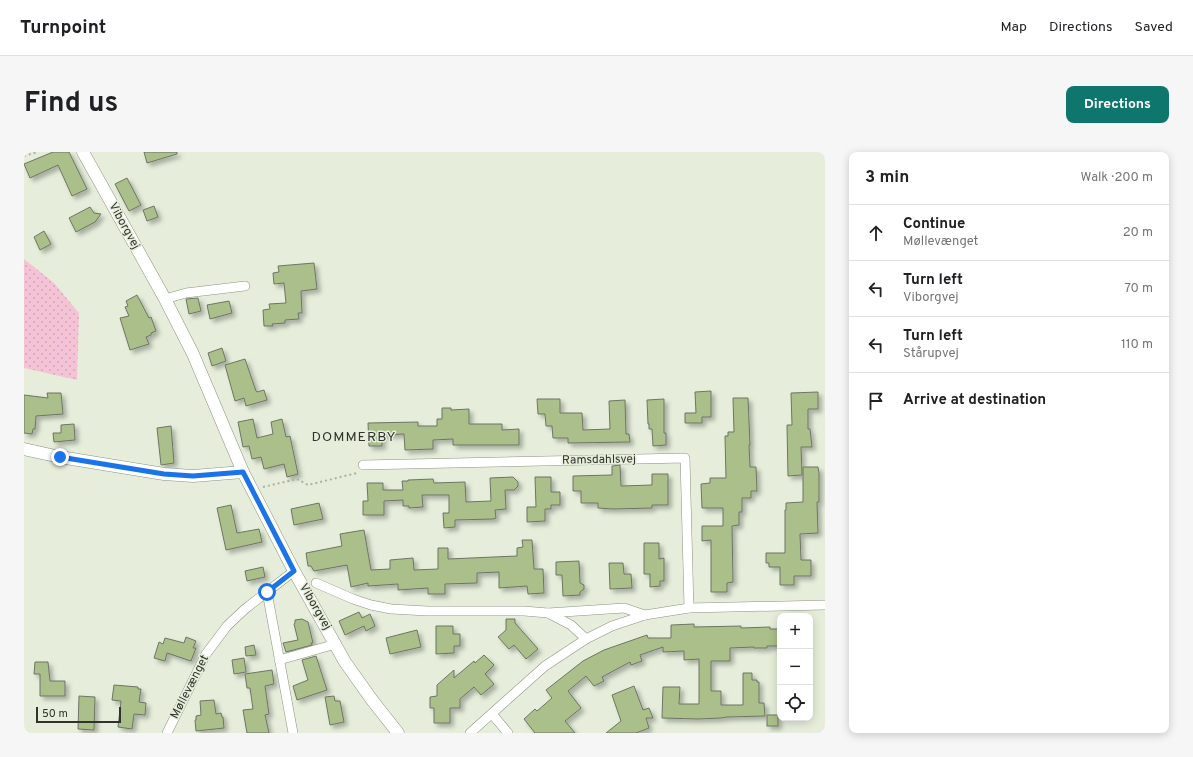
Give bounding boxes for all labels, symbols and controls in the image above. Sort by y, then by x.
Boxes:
text: Turnpoint [20,16,106,40]
text: Map [1001,19,1027,36]
text: Directions [1049,19,1113,36]
text: Saved [1135,19,1173,36]
text: Find us [24,86,118,122]
button: Directions [1066,86,1169,123]
text: 3 min [865,167,909,189]
text: Walk · 200 m [1081,170,1153,186]
street label: Viborgvej [105,200,143,252]
text: Continue [903,215,965,234]
icon: ahead [865,222,887,244]
text: 20 m [1123,225,1153,241]
text: Møllevænget [903,234,979,250]
text: Turn left [903,271,963,290]
icon: left [865,278,887,300]
text: 70 m [1124,281,1153,297]
text: Viborgvej [903,290,959,306]
text: Turn left [903,327,963,346]
icon: left [865,334,887,356]
text: 110 m [1121,337,1153,353]
text: Stårupvej [903,346,959,362]
icon: arrive [865,390,887,412]
text: Arrive at destination [903,391,1046,410]
district label: DOMMERBY [311,429,397,446]
route end [51,448,69,466]
street label: Ramsdahlsvej [562,451,636,469]
street label: Viborgvej [295,581,335,633]
route start [258,583,276,601]
map controls [777,613,813,721]
button: + [777,613,813,649]
button: − [777,649,813,685]
street label: Møllevænget [167,652,213,722]
button: locate [777,685,813,721]
scale bar [36,705,121,724]
text: 50 m [42,707,68,721]

